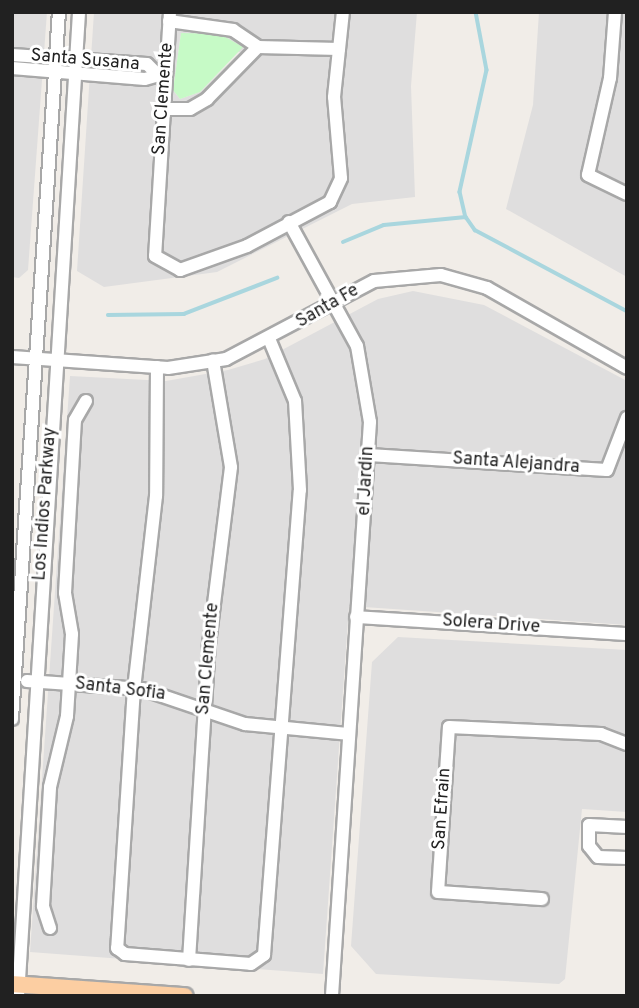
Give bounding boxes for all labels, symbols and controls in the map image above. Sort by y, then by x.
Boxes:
street label: San Clemente [149,42,179,156]
street label: Santa Susana [30,45,140,77]
street label: Santa Fe [293,280,363,334]
street label: Los Indios Parkway [30,427,62,581]
street label: el Jardin [354,446,380,516]
street label: Santa Alejandra [451,449,581,479]
street label: San Clemente [193,602,225,716]
street label: Solera Drive [441,611,541,639]
street label: Santa Sofia [74,674,166,706]
street label: San Efrain [429,767,457,851]

